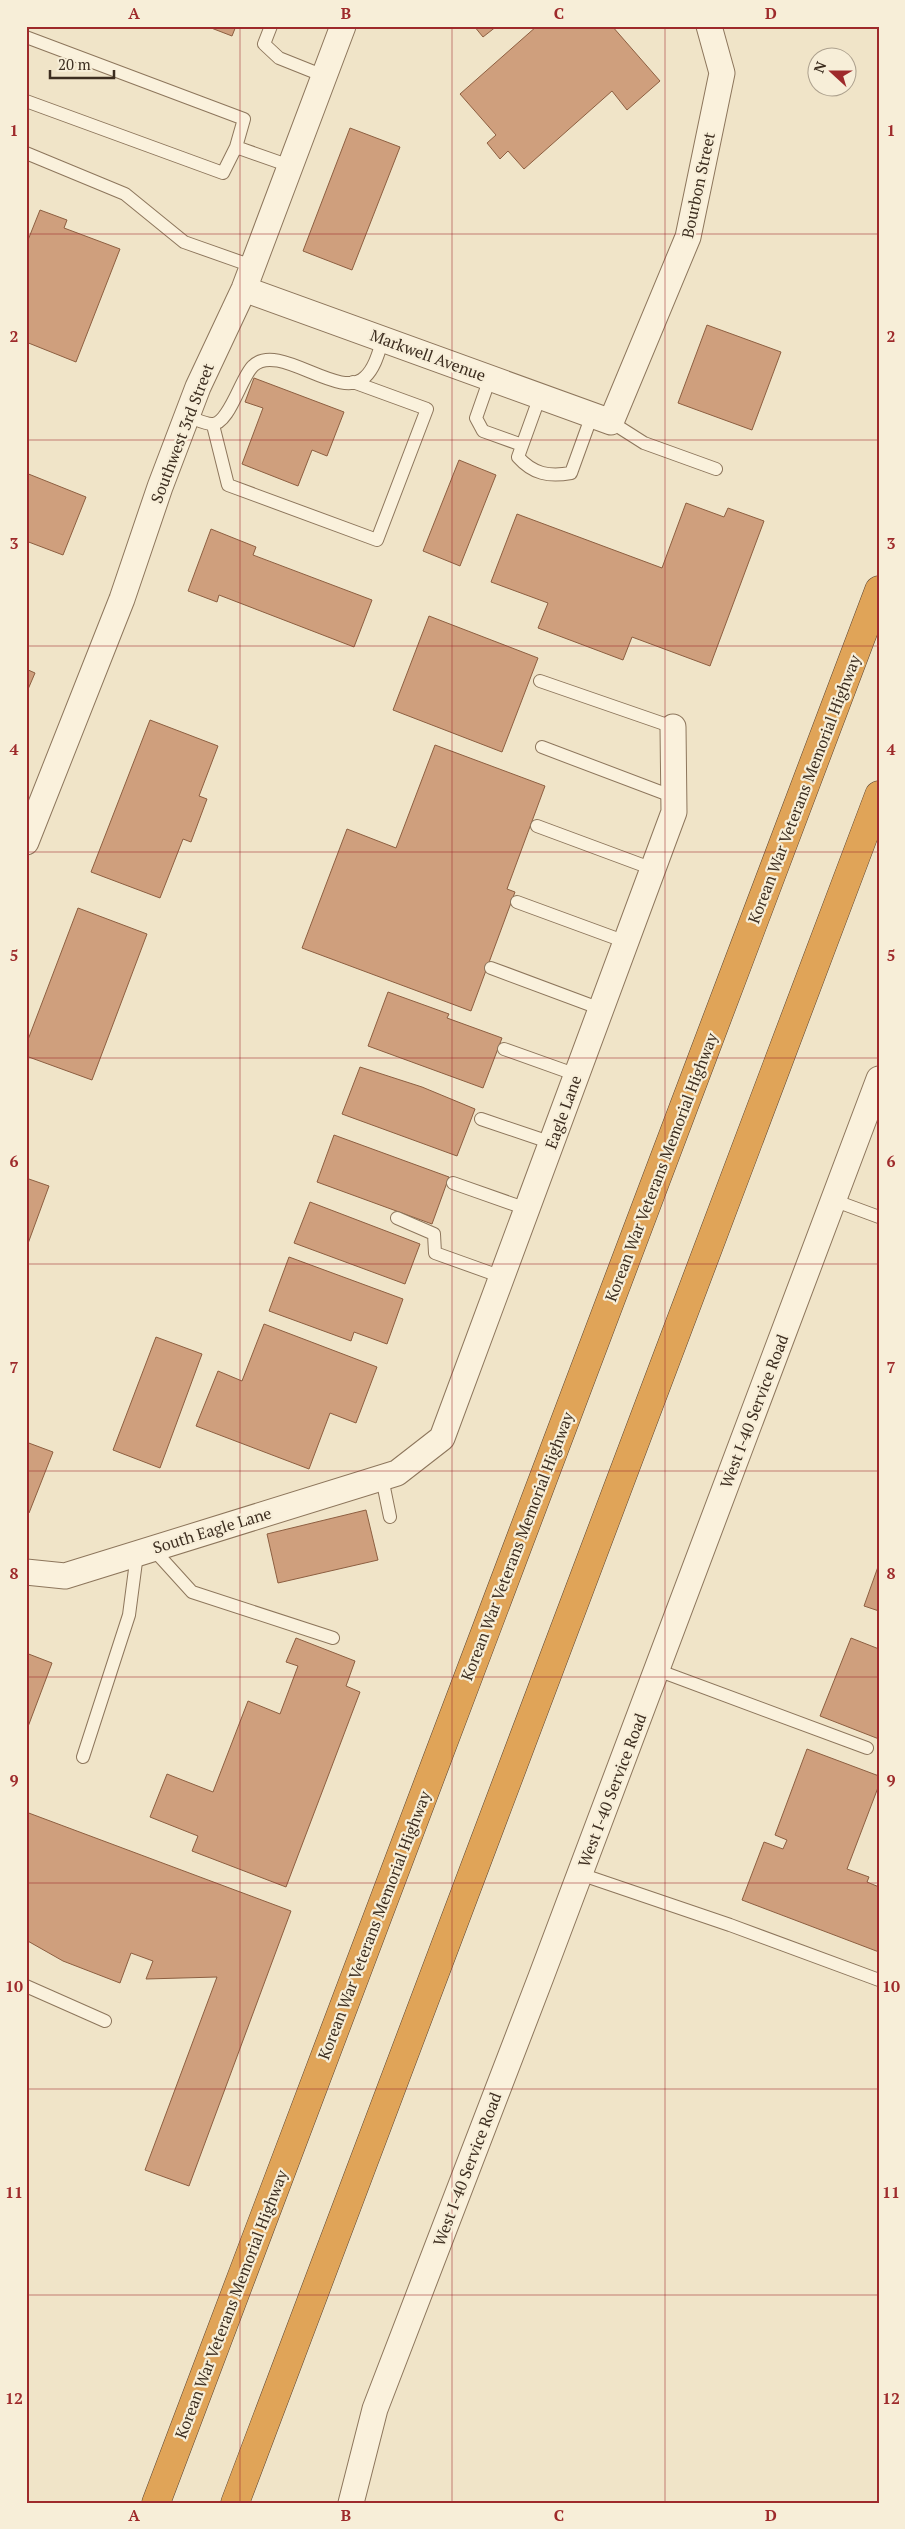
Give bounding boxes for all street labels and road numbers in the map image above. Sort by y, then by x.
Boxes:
street label: Bourbon Street [676,130,720,240]
street label: Markwell Avenue [367,324,489,386]
street label: Southwest 3rd Street [145,360,219,506]
street label: Korean War Veterans Memorial Highway [742,651,866,926]
street label: Korean War Veterans Memorial Highway [599,1029,723,1304]
street label: Eagle Lane [539,1072,587,1152]
street label: West I-40 Service Road [715,1331,793,1491]
street label: Korean War Veterans Memorial Highway [455,1408,579,1683]
street label: South Eagle Lane [150,1502,274,1558]
street label: West I-40 Service Road [573,1710,651,1870]
street label: Korean War Veterans Memorial Highway [312,1787,436,2062]
street label: West I-40 Service Road [428,2089,506,2249]
street label: Korean War Veterans Memorial Highway [169,2166,293,2441]

